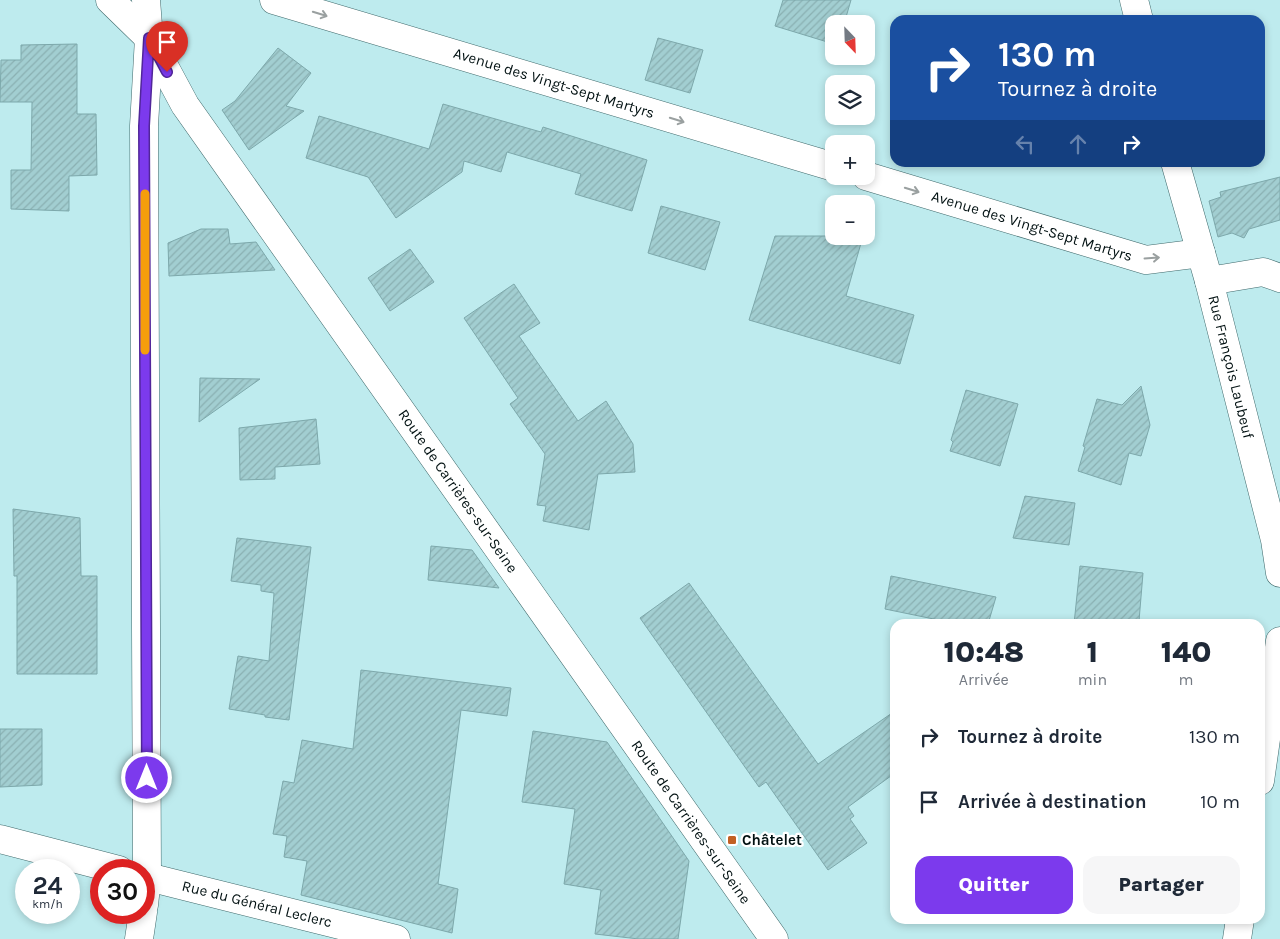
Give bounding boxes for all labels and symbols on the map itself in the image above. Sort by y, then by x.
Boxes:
one-way arrow [312,9,328,19]
north arrow [825,15,875,65]
pin [146,21,188,72]
street label: Avenue des Vingt-Sept Martyrs [451,44,657,122]
one-way arrow [669,116,685,126]
one-way arrow [904,186,920,196]
street label: Avenue des Vingt-Sept Martyrs [929,187,1135,265]
one-way arrow [1144,254,1160,263]
street label: Rue François Laubeuf [1204,293,1258,441]
street label: Route de Carrières-sur-Seine [394,406,522,576]
street label: Route de Carrières-sur-Seine [627,737,755,907]
position arrow [120,751,172,803]
place label: Châtelet [742,831,802,849]
marker: Châtelet [726,834,738,846]
speed limit sign: 30 [90,859,155,924]
street label: Rue du Général Leclerc [180,877,334,931]

